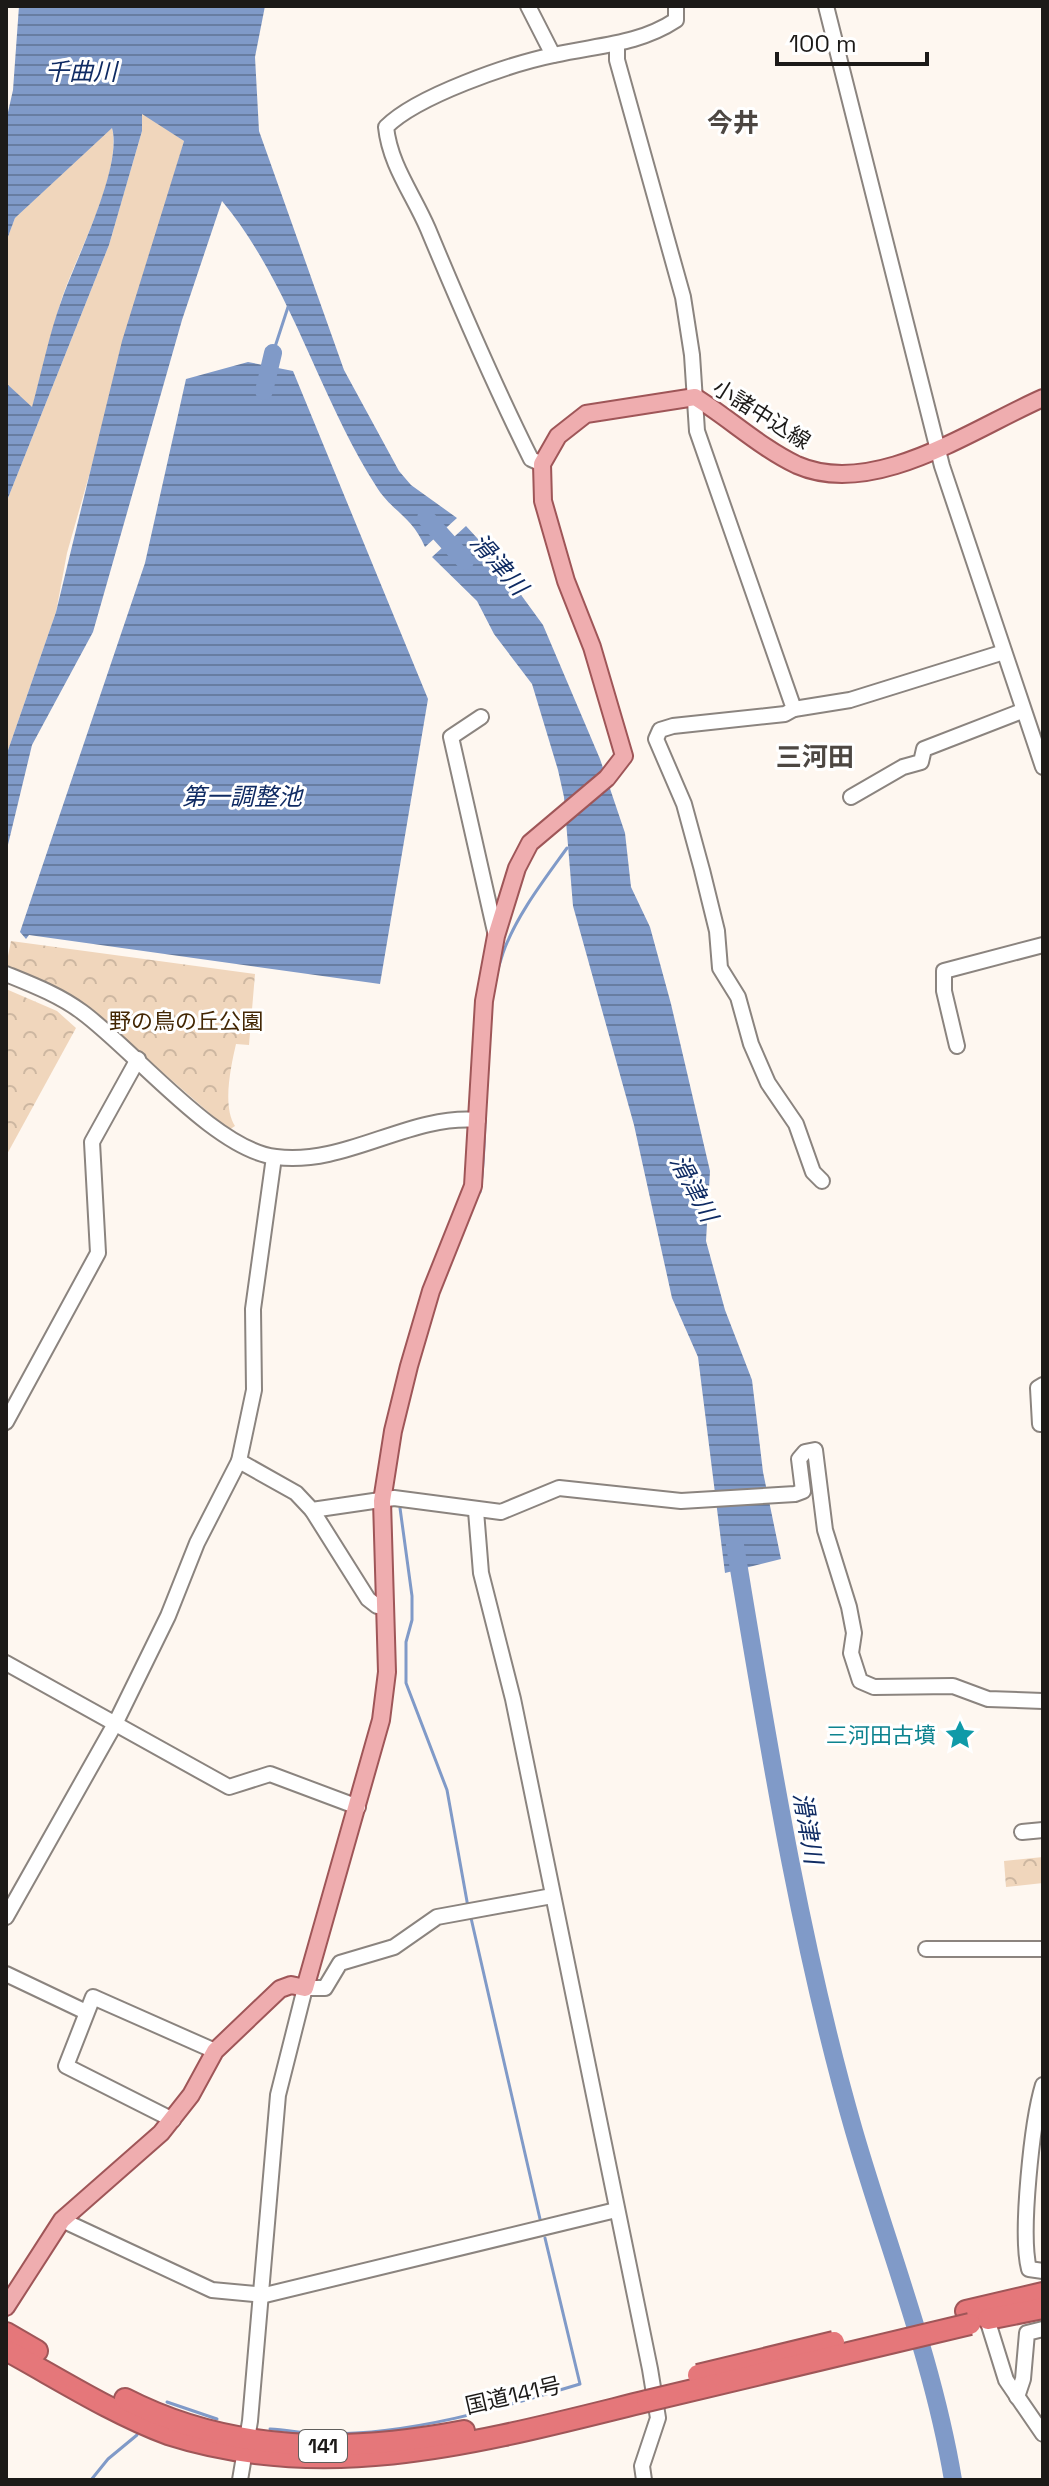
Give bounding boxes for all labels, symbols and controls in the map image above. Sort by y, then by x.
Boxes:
scale bar [777,16,927,66]
text: 100 m [789,28,857,59]
water label: 千曲川 [45,56,120,87]
district label: 今井 [707,106,759,140]
street label: 小諸中込線 [708,373,816,455]
water label: 滑津川 [464,527,536,604]
district label: 三河田 [776,740,854,774]
water label: 第一調整池 [182,781,304,812]
park label: 野の鳥の丘公園 [109,1007,263,1035]
water label: 滑津川 [663,1149,726,1230]
place icon: 三河田古墳 [943,1718,977,1752]
place label: 三河田古墳 [826,1721,936,1749]
water label: 滑津川 [786,1790,830,1869]
street label: 国道141号 [462,2370,564,2420]
road number: 141 [299,2430,347,2462]

